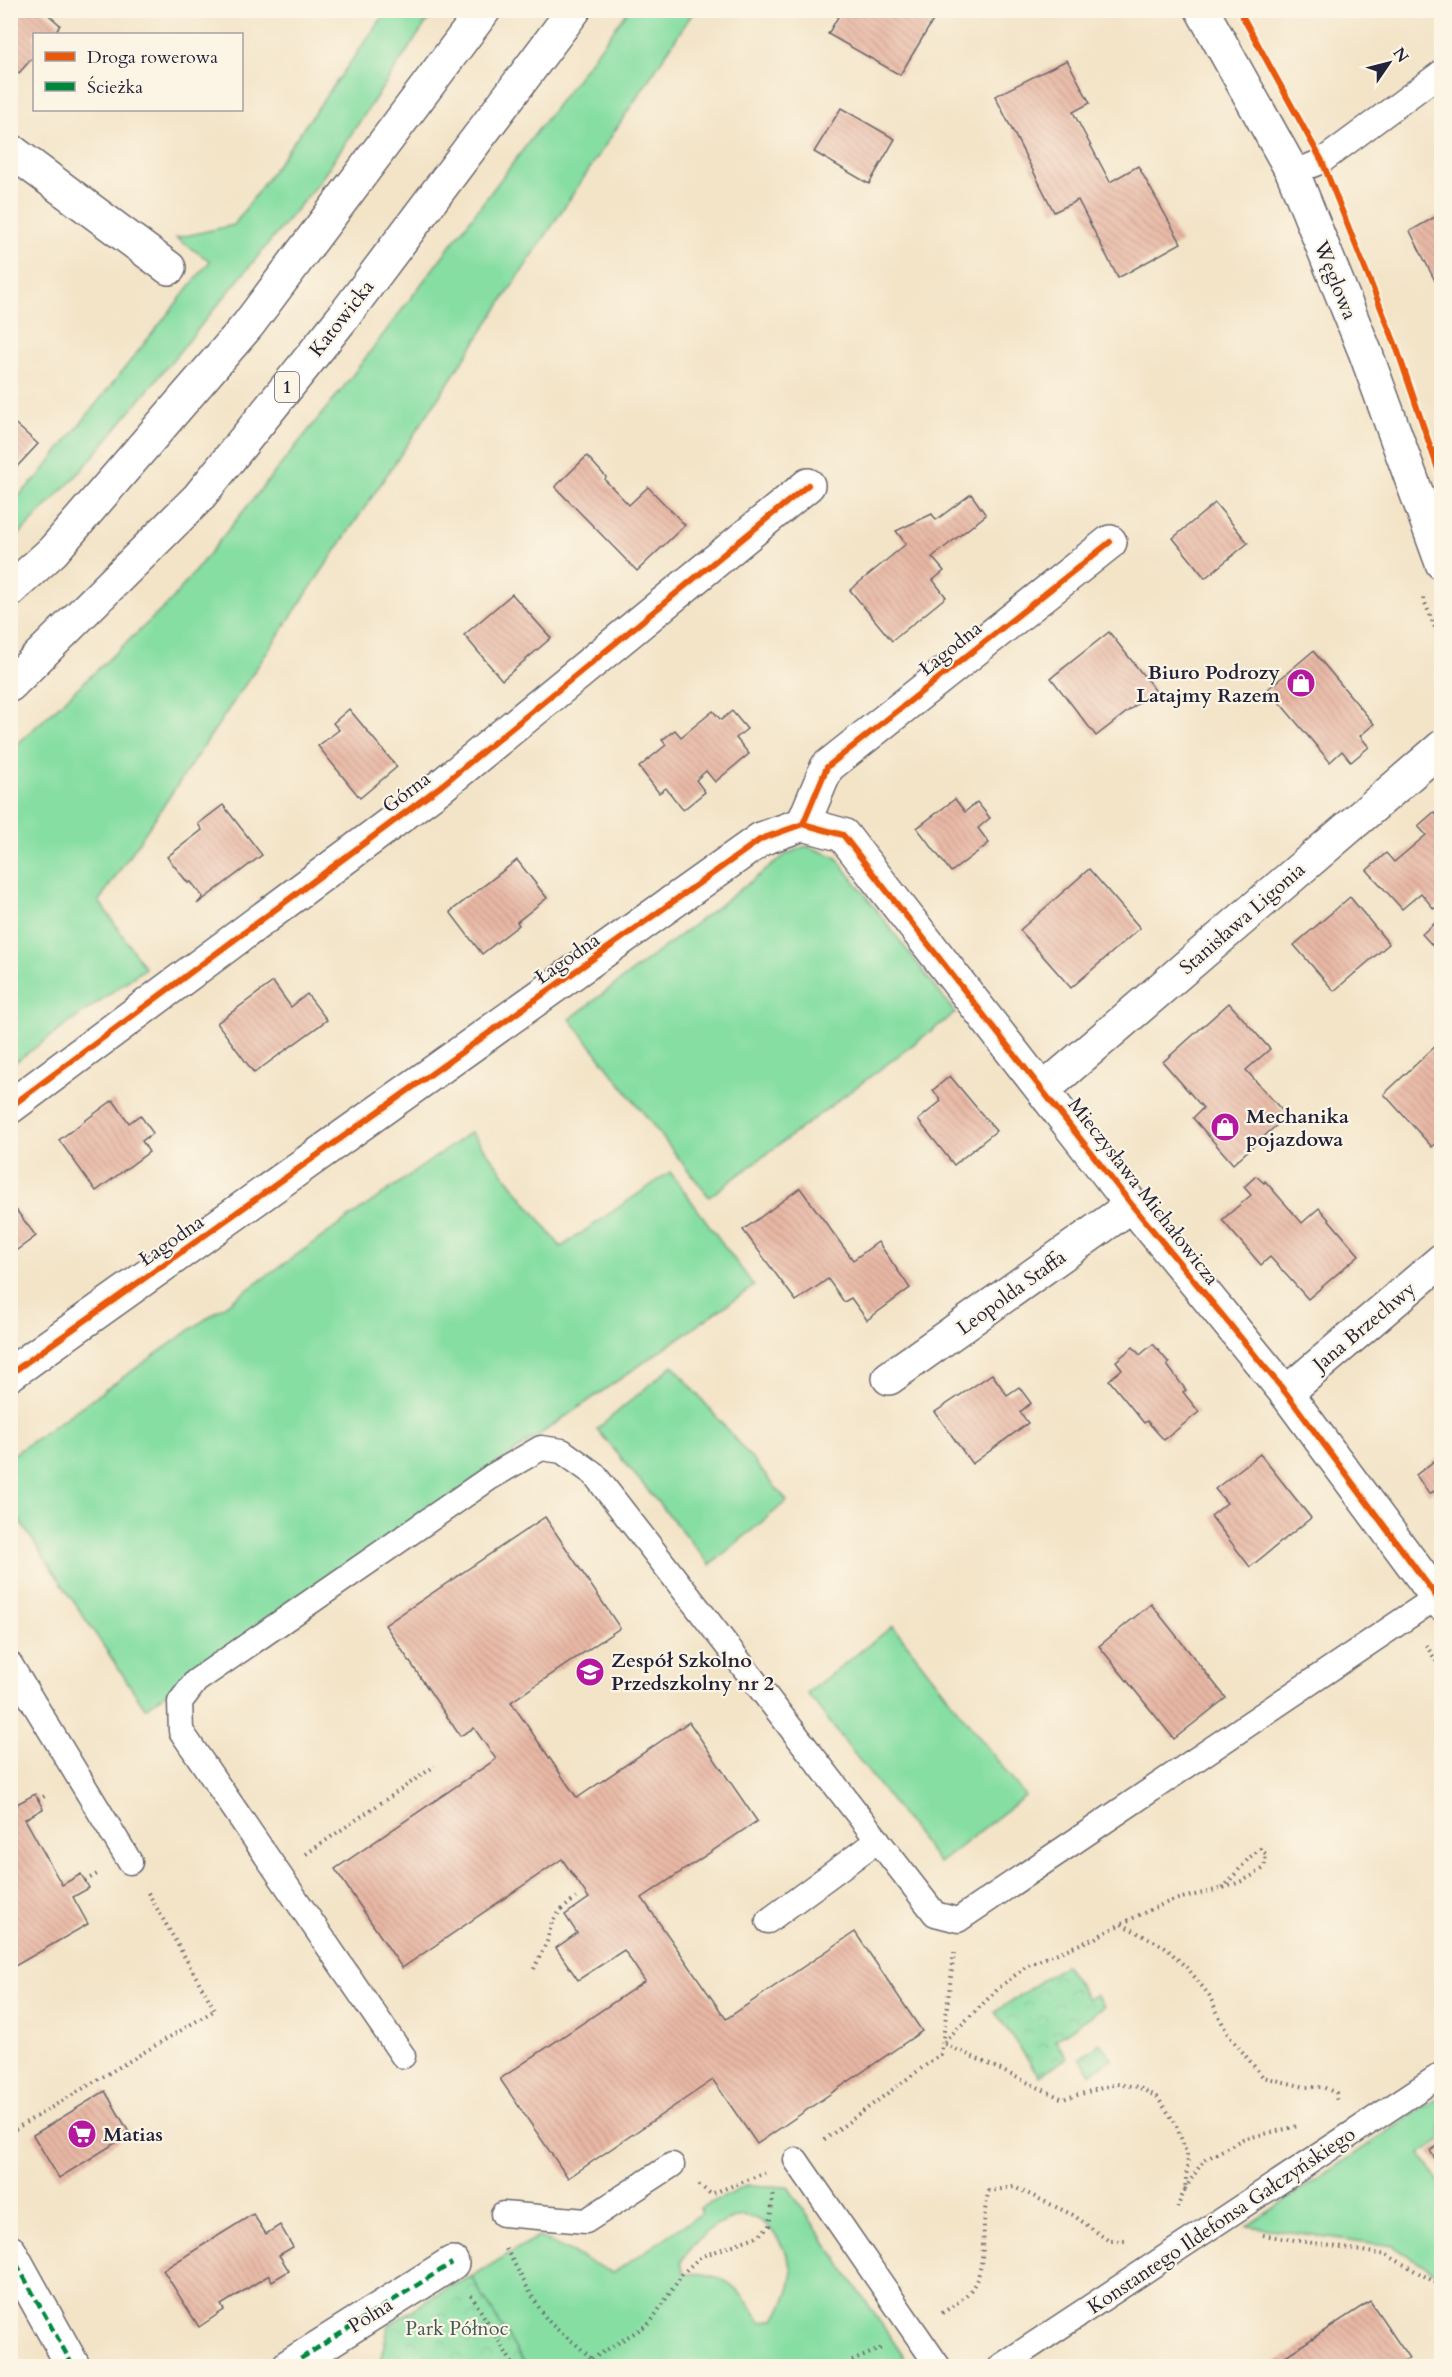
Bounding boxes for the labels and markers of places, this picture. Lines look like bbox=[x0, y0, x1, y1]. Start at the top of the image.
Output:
place label: Biuro Podrozy Latajmy Razem bbox=[1136, 659, 1281, 709]
shop icon: Biuro Podrozy Latajmy Razem bbox=[1285, 667, 1317, 699]
place label: Mechanika pojazdowa bbox=[1246, 1103, 1349, 1153]
shop icon: Mechanika pojazdowa bbox=[1209, 1111, 1241, 1143]
place label: Zespół Szkolno Przedszkolny nr 2 bbox=[611, 1647, 774, 1697]
school or university icon: Zespół Szkolno Przedszkolny nr 2 bbox=[574, 1656, 606, 1688]
supermarket icon: Matias bbox=[66, 2118, 98, 2150]
place label: Matias bbox=[103, 2121, 163, 2148]

